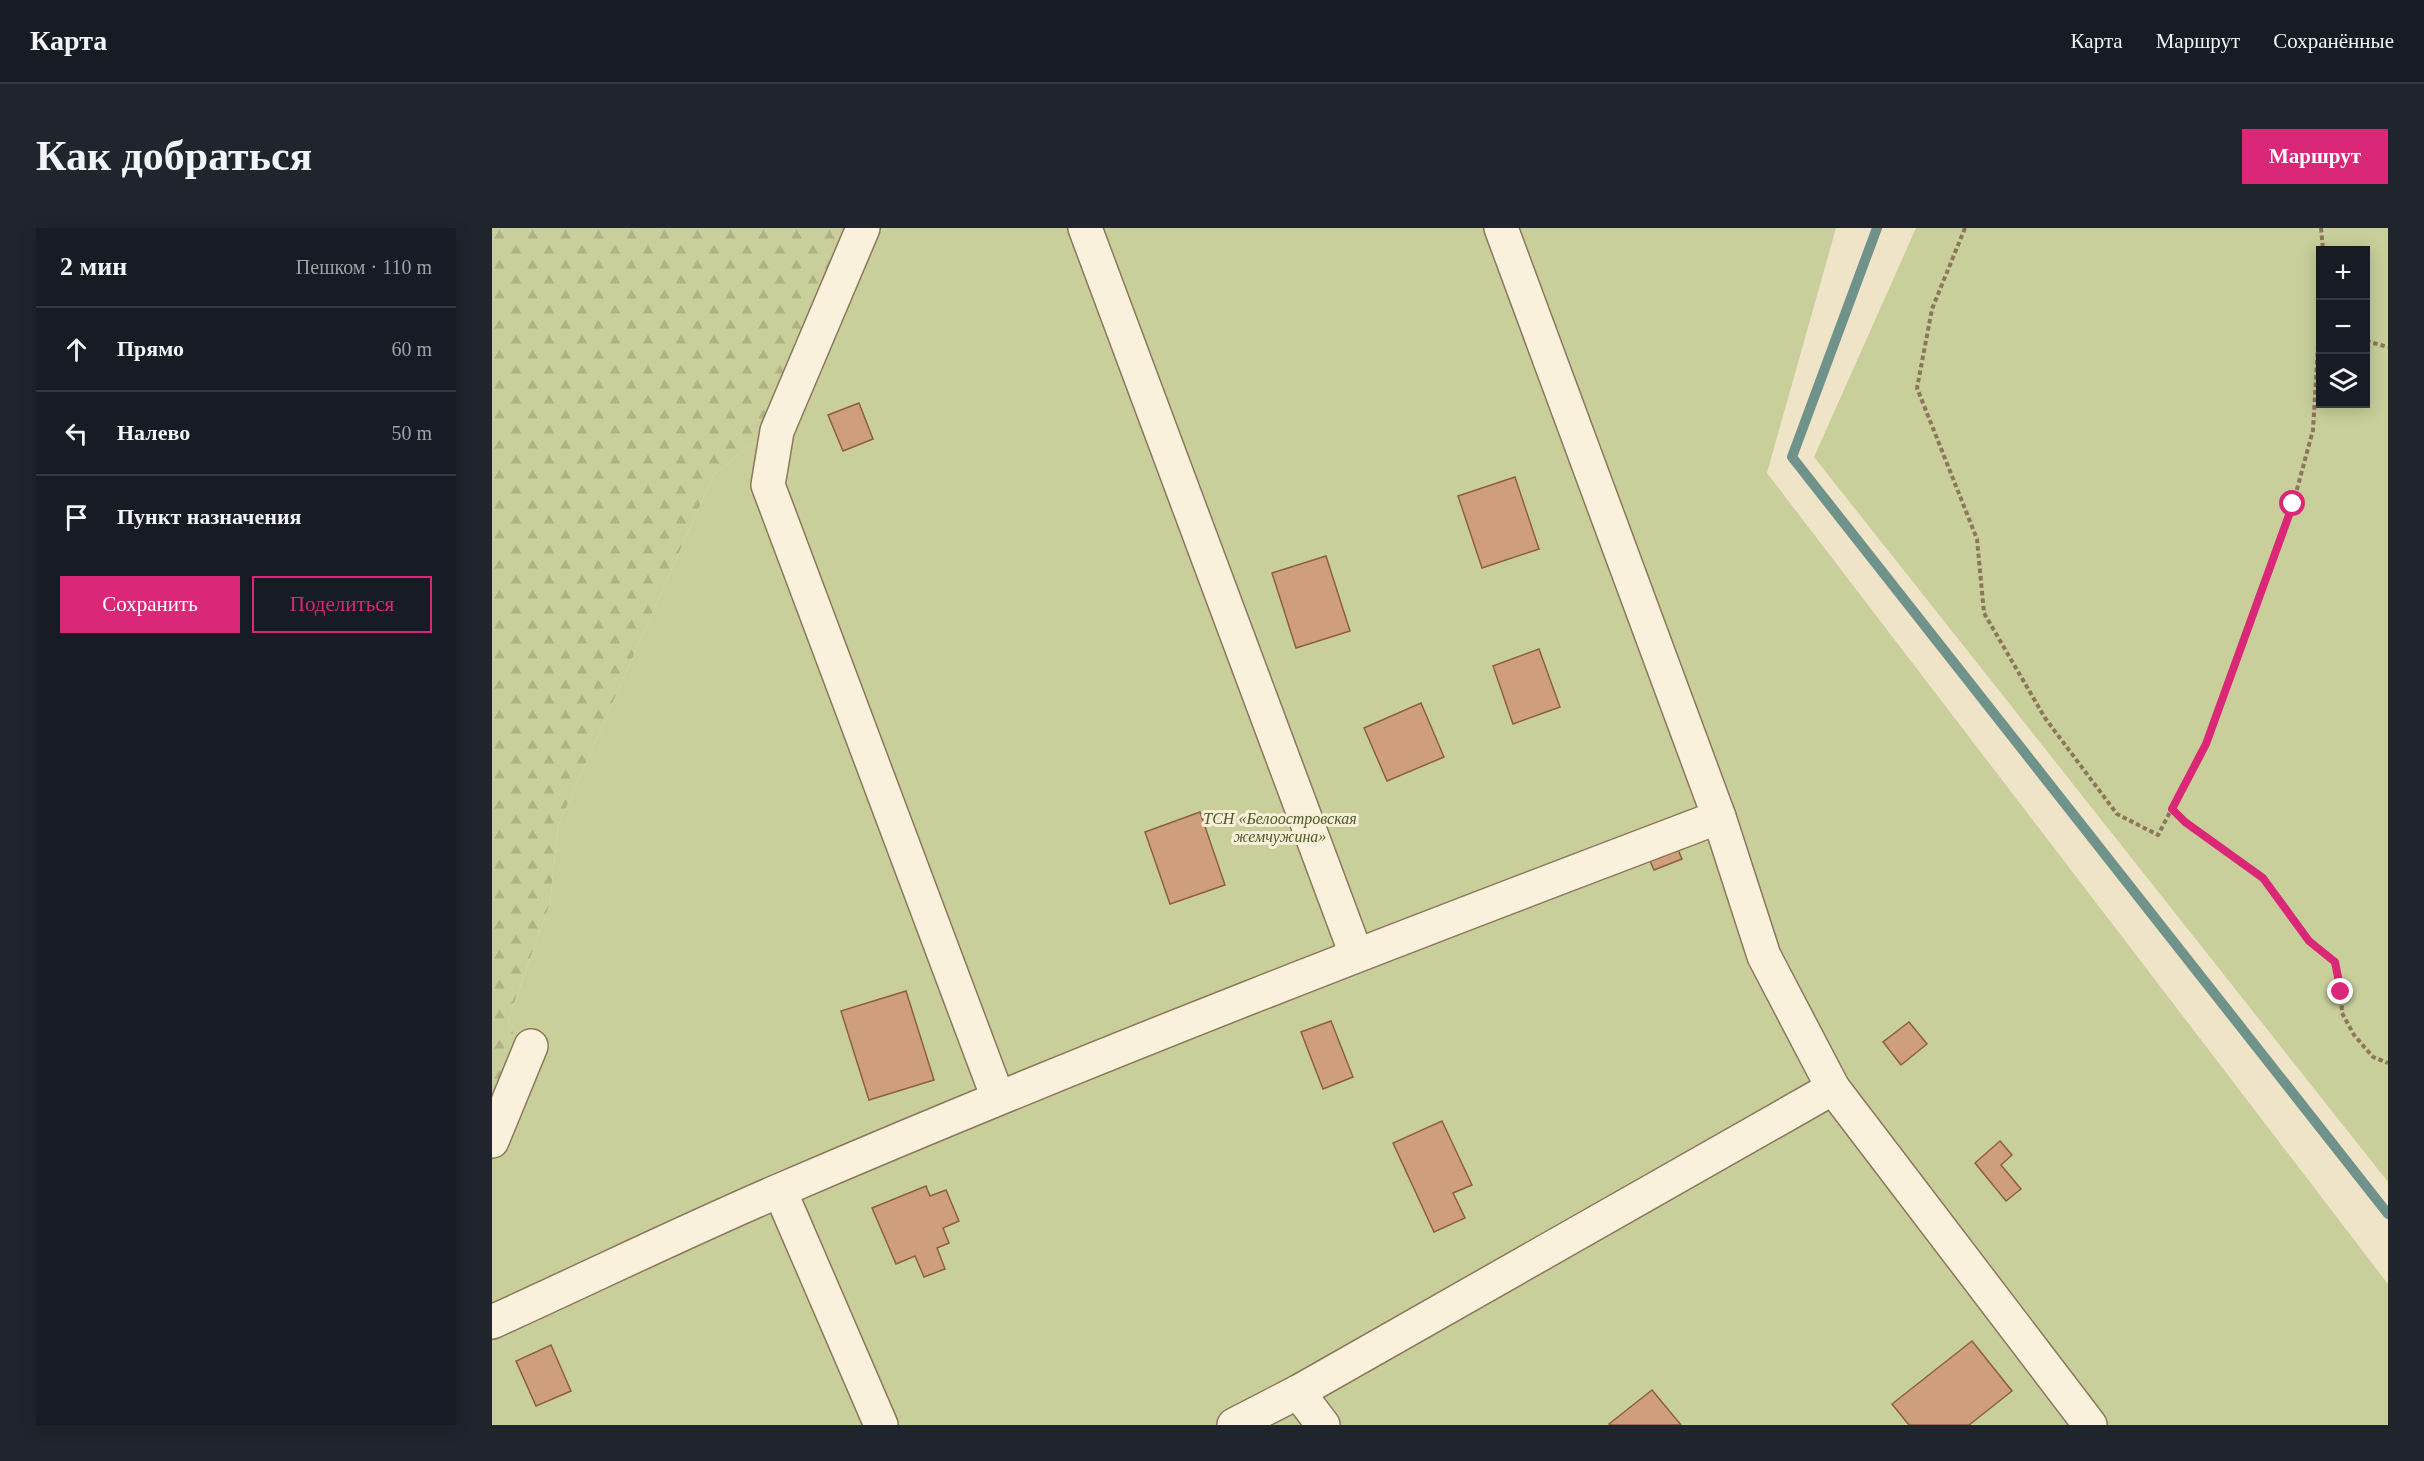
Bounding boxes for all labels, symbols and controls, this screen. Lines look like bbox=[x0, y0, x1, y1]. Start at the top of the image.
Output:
text: Карта bbox=[30, 25, 107, 56]
text: Карта bbox=[2071, 29, 2123, 53]
text: Маршрут bbox=[2156, 29, 2240, 53]
text: Сохранённые bbox=[2273, 29, 2394, 53]
button: Маршрут bbox=[2242, 129, 2388, 184]
text: Как добраться bbox=[36, 133, 312, 179]
map controls bbox=[2316, 246, 2370, 408]
button: + bbox=[2316, 246, 2370, 300]
text: 2 мин bbox=[60, 252, 127, 281]
text: Пешком · 110 m bbox=[296, 256, 432, 278]
button: − bbox=[2316, 300, 2370, 354]
icon: ahead bbox=[60, 333, 93, 366]
text: Прямо bbox=[117, 336, 184, 361]
text: 60 m bbox=[391, 338, 432, 360]
button: layers bbox=[2316, 354, 2370, 408]
icon: left bbox=[60, 417, 93, 450]
text: Налево bbox=[117, 420, 190, 445]
text: 50 m bbox=[391, 422, 432, 444]
route start bbox=[2279, 490, 2305, 516]
icon: arrive bbox=[60, 501, 93, 534]
text: Пункт назначения bbox=[117, 504, 302, 529]
button: Сохранить bbox=[60, 576, 240, 633]
button: Поделиться bbox=[252, 576, 432, 633]
park label: ТСН «Белоостровская жемчужина» bbox=[1203, 810, 1357, 846]
route end bbox=[2327, 978, 2353, 1004]

